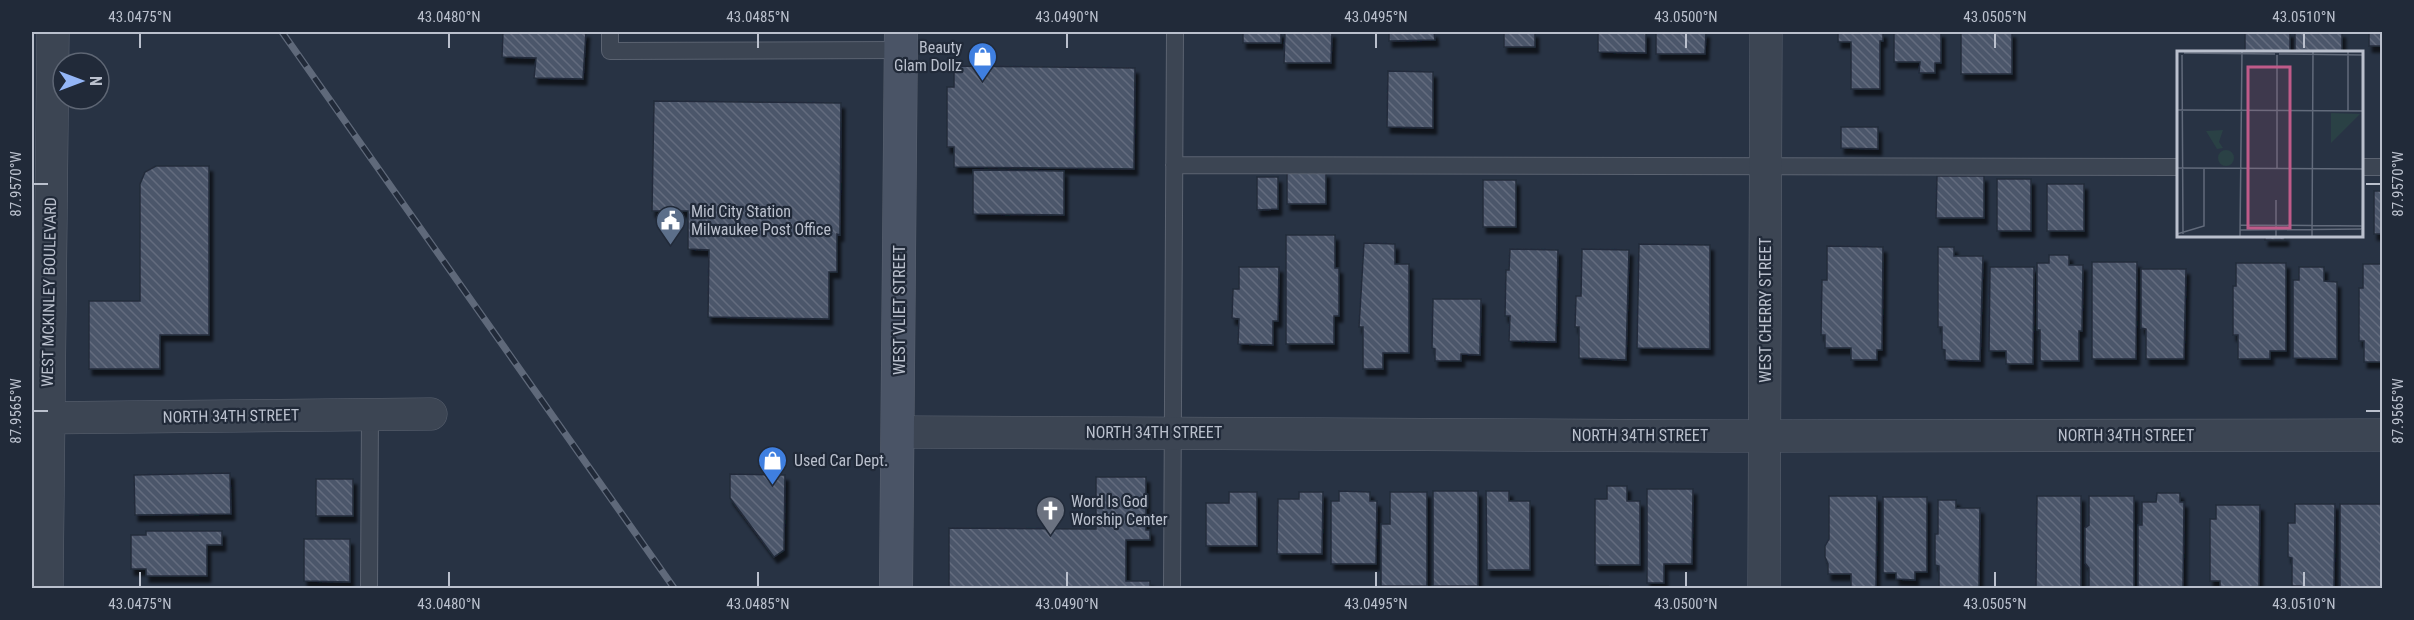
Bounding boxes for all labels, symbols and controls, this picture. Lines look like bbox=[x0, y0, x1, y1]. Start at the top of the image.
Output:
text: 43.0475°N bbox=[108, 8, 172, 26]
text: 43.0480°N bbox=[417, 8, 481, 26]
text: 43.0485°N bbox=[726, 8, 790, 26]
text: 43.0490°N bbox=[1035, 8, 1099, 26]
text: 43.0495°N bbox=[1344, 8, 1408, 26]
text: 43.0500°N bbox=[1654, 8, 1718, 26]
text: 43.0505°N bbox=[1963, 8, 2027, 26]
text: 43.0510°N bbox=[2272, 8, 2336, 26]
place label: Beauty Glam Dollz bbox=[894, 38, 962, 75]
shop icon: Beauty Glam Dollz bbox=[967, 40, 999, 82]
north arrow bbox=[51, 51, 111, 111]
inset map bbox=[2177, 51, 2363, 237]
text: N bbox=[86, 76, 105, 86]
text: 87.9570°W bbox=[7, 151, 25, 217]
text: 87.9570°W bbox=[2389, 151, 2407, 217]
street label: WEST MCKINLEY BOULEVARD bbox=[38, 197, 60, 387]
place label: Mid City Station Milwaukee Post Office bbox=[691, 202, 831, 239]
public building icon: Mid City Station Milwaukee Post Office bbox=[654, 204, 686, 246]
street label: WEST CHERRY STREET bbox=[1756, 237, 1775, 383]
street label: WEST VLIET STREET bbox=[890, 245, 909, 375]
text: 87.9565°W bbox=[7, 378, 25, 444]
text: 87.9565°W bbox=[2389, 378, 2407, 444]
street label: NORTH 34TH STREET bbox=[163, 405, 299, 427]
street label: NORTH 34TH STREET bbox=[1086, 423, 1222, 442]
street label: NORTH 34TH STREET bbox=[1572, 426, 1708, 445]
street label: NORTH 34TH STREET bbox=[2058, 426, 2194, 445]
shop icon: Used Car Dept. bbox=[757, 444, 789, 486]
place label: Used Car Dept. bbox=[794, 451, 888, 470]
place label: Word Is God Worship Center bbox=[1071, 492, 1168, 529]
church icon: Word Is God Worship Center bbox=[1034, 494, 1066, 536]
text: 43.0475°N bbox=[108, 595, 172, 613]
text: 43.0480°N bbox=[417, 595, 481, 613]
text: 43.0485°N bbox=[726, 595, 790, 613]
text: 43.0490°N bbox=[1035, 595, 1099, 613]
text: 43.0495°N bbox=[1344, 595, 1408, 613]
text: 43.0500°N bbox=[1654, 595, 1718, 613]
text: 43.0505°N bbox=[1963, 595, 2027, 613]
text: 43.0510°N bbox=[2272, 595, 2336, 613]

